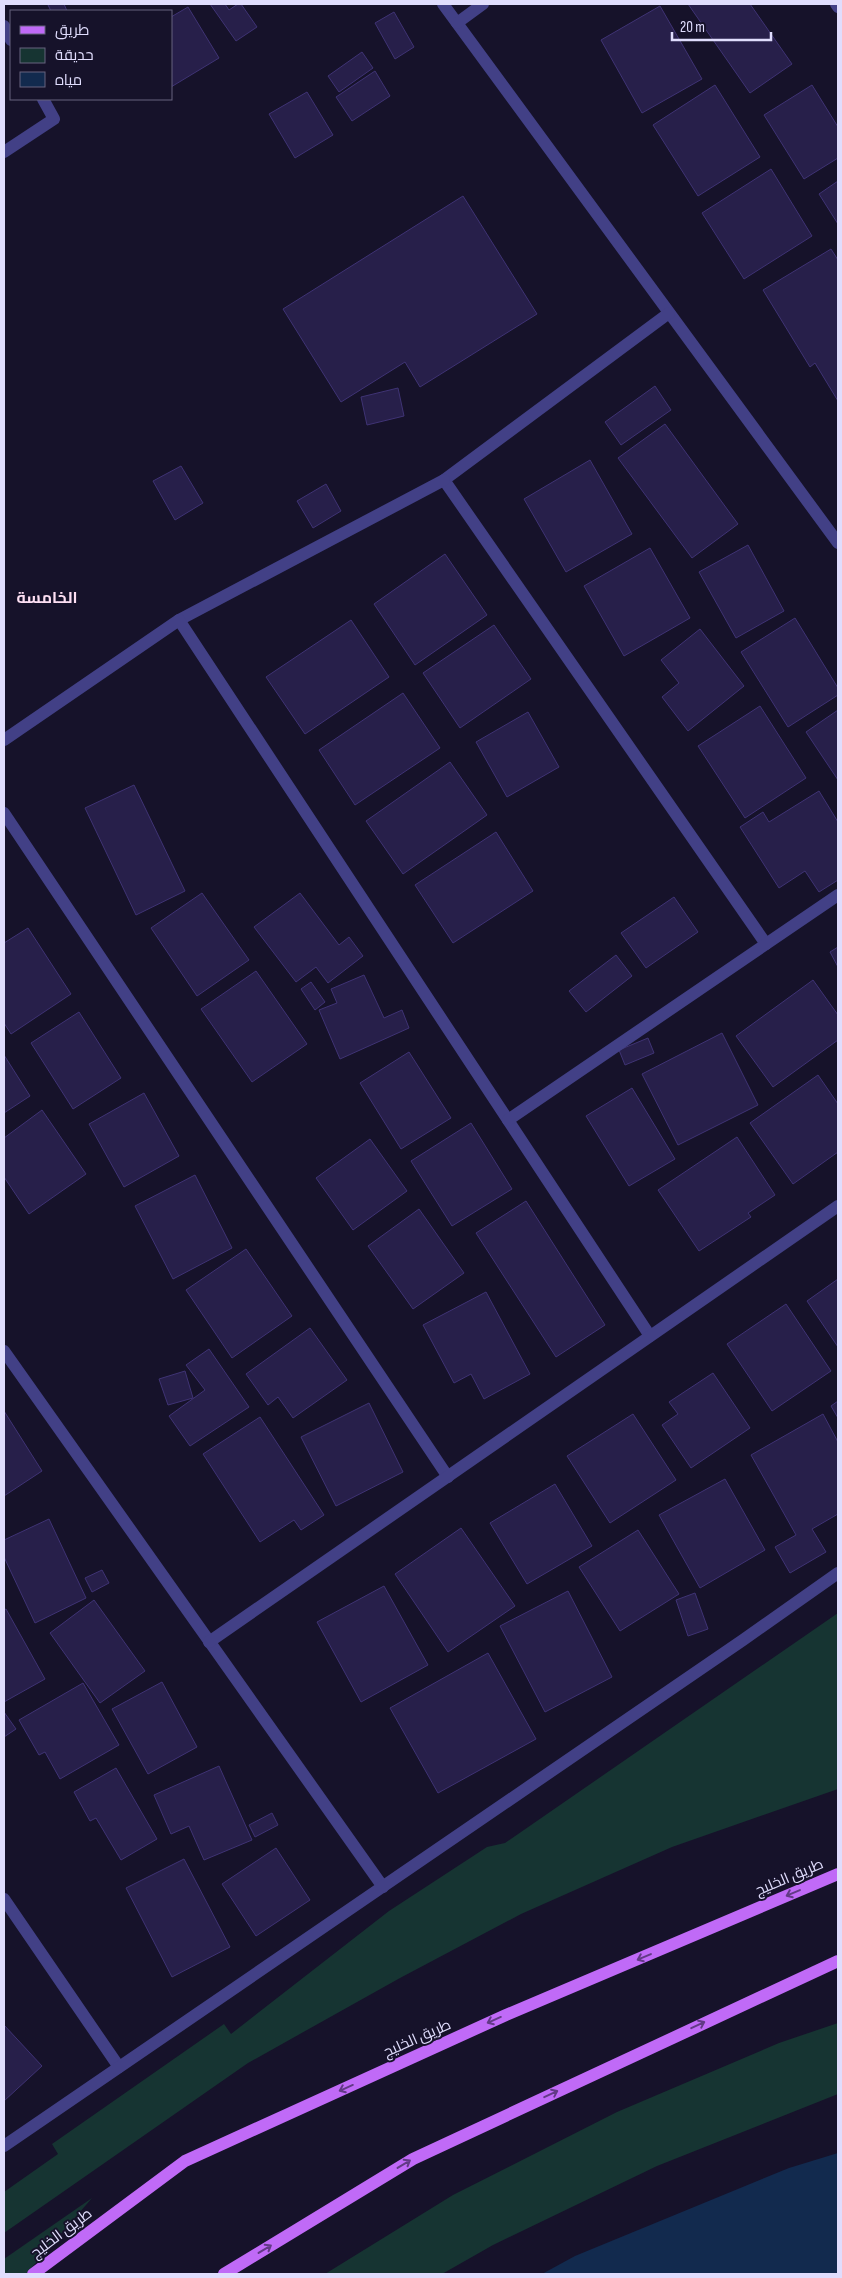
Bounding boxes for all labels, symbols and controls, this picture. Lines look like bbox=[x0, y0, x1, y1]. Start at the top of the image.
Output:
legend bbox=[10, 10, 172, 100]
scale bar bbox=[672, 10, 771, 42]
text: 20 m bbox=[680, 18, 705, 37]
text: طريق bbox=[55, 21, 89, 40]
text: حديقة bbox=[55, 46, 94, 65]
text: مياه bbox=[55, 71, 82, 90]
district label: الخامسة bbox=[16, 589, 78, 608]
street label: طريق الخليج bbox=[752, 1855, 827, 1901]
one-way arrow bbox=[786, 1889, 801, 1898]
one-way arrow bbox=[637, 1952, 652, 1962]
street label: طريق الخليج bbox=[380, 2015, 455, 2063]
one-way arrow bbox=[487, 2016, 502, 2026]
one-way arrow bbox=[690, 2020, 705, 2029]
one-way arrow bbox=[339, 2083, 354, 2093]
one-way arrow bbox=[543, 2089, 558, 2098]
one-way arrow bbox=[397, 2159, 411, 2169]
street label: طريق الخليج bbox=[27, 2204, 96, 2264]
one-way arrow bbox=[258, 2243, 272, 2253]

